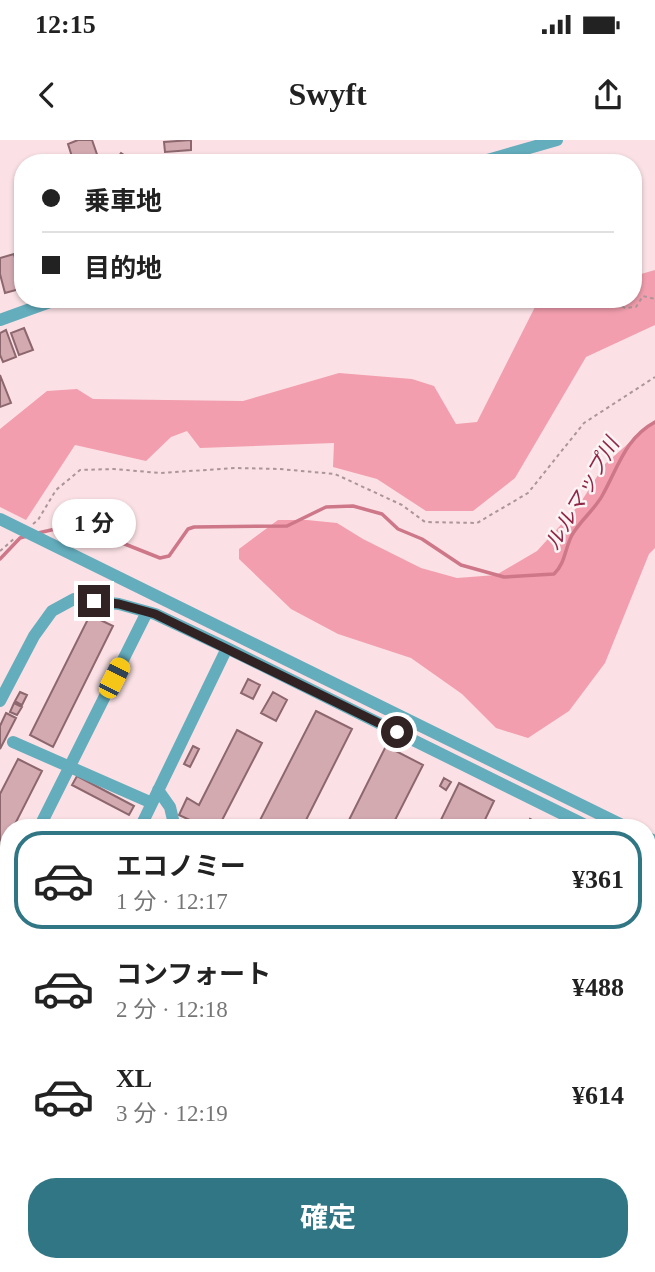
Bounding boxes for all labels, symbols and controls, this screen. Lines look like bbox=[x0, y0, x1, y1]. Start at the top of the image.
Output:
text: 12:15 bbox=[35, 10, 96, 39]
icon: back bbox=[28, 76, 66, 114]
text: Swyft bbox=[288, 76, 367, 112]
icon: share bbox=[589, 76, 627, 114]
text: 乗車地 bbox=[84, 187, 162, 216]
text: 目的地 bbox=[84, 254, 162, 283]
water label: ルルマップ川 bbox=[540, 432, 625, 555]
callout: 1 分 bbox=[52, 500, 136, 548]
text: 1 分 bbox=[74, 511, 114, 536]
route end bbox=[78, 585, 110, 617]
car bbox=[96, 655, 133, 701]
route start bbox=[381, 716, 413, 748]
icon: car bbox=[32, 849, 95, 912]
text: エコノミー bbox=[116, 852, 246, 881]
text: ¥361 bbox=[572, 865, 624, 894]
text: 1 分 · 12:17 bbox=[116, 889, 228, 914]
icon: car bbox=[32, 957, 95, 1020]
text: コンフォート bbox=[116, 960, 271, 989]
text: ¥488 bbox=[572, 973, 624, 1002]
text: 2 分 · 12:18 bbox=[116, 997, 228, 1022]
text: XL bbox=[116, 1064, 152, 1093]
icon: car bbox=[32, 1065, 95, 1128]
text: ¥614 bbox=[572, 1081, 624, 1110]
text: 3 分 · 12:19 bbox=[116, 1101, 228, 1126]
button: 確定 bbox=[28, 1178, 628, 1258]

